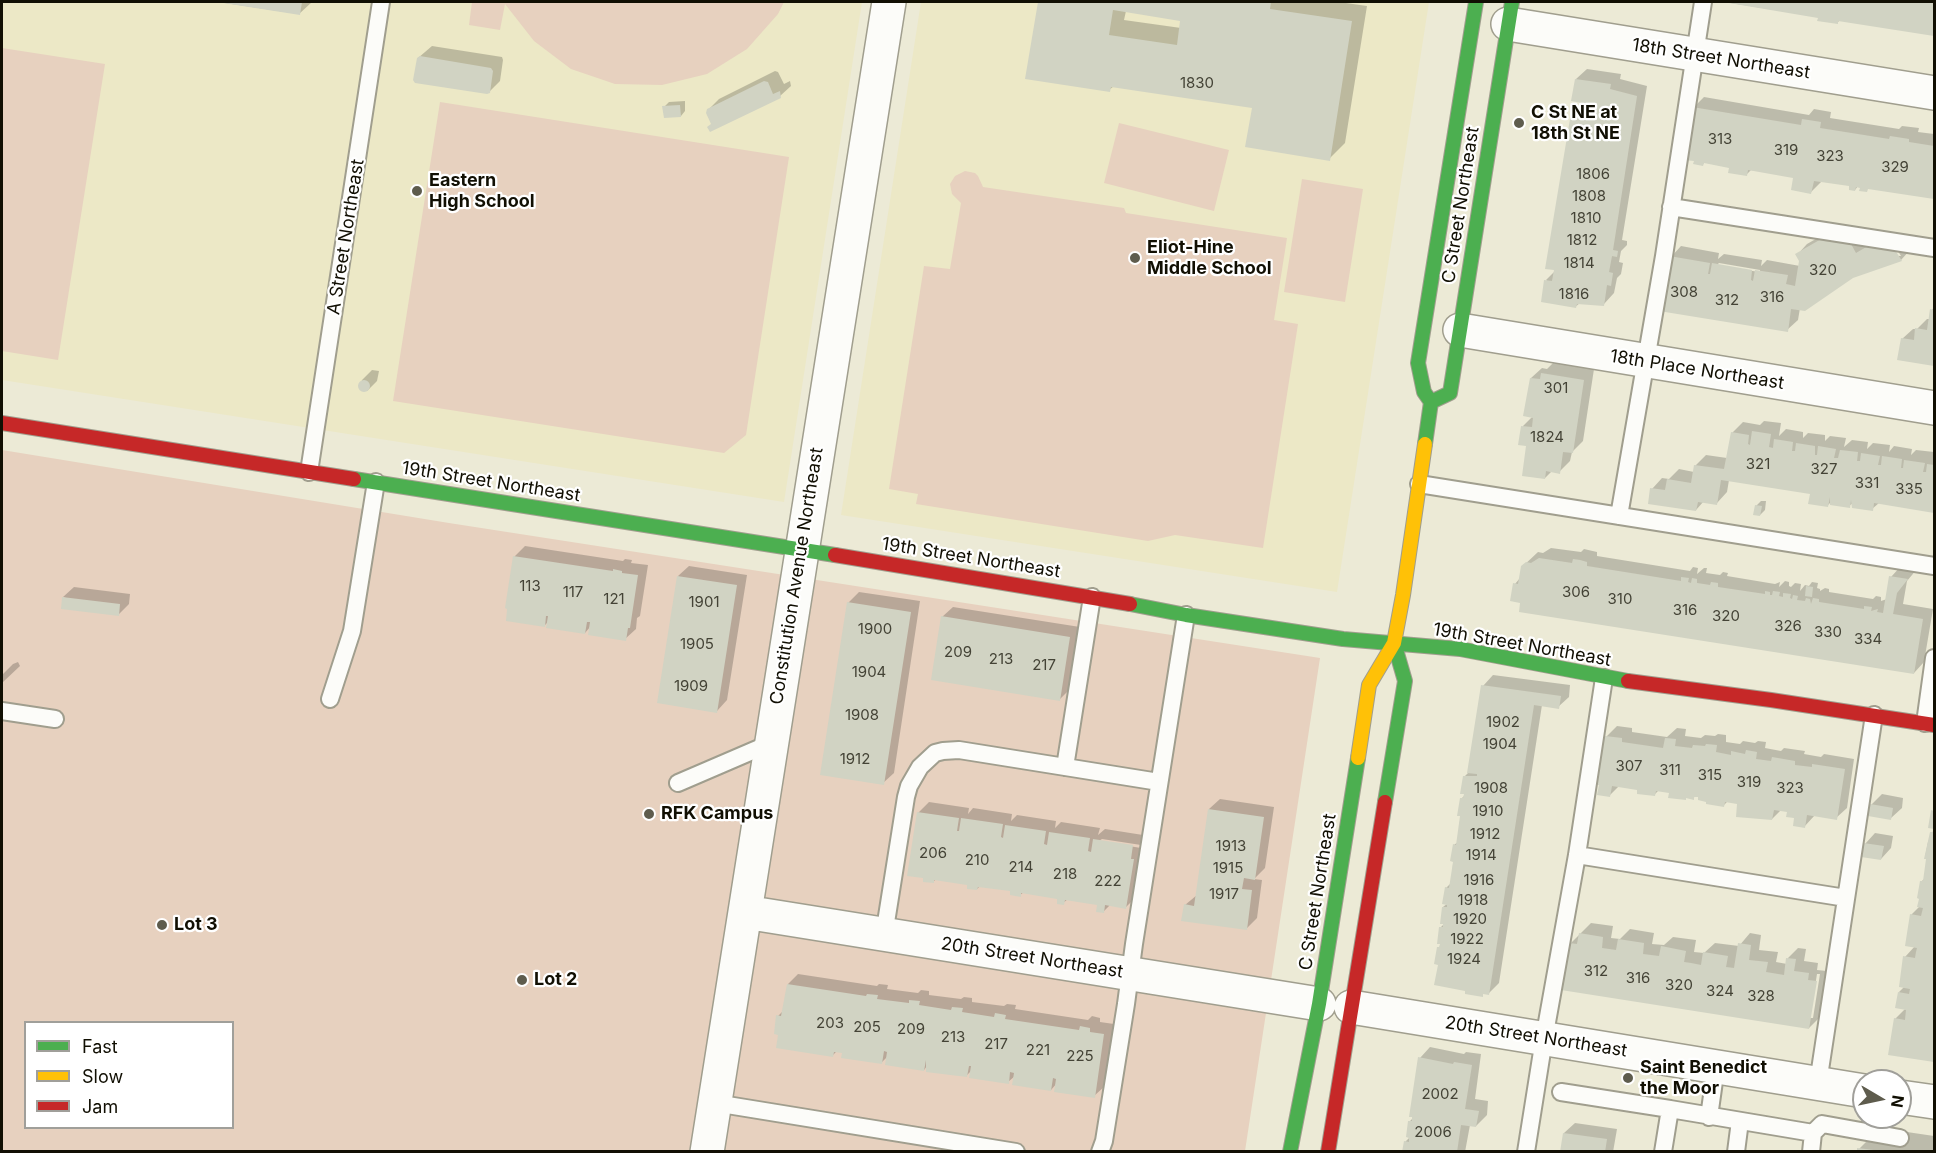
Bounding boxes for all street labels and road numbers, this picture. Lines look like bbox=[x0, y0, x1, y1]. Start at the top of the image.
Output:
street label: 18th Street Northeast bbox=[1630, 34, 1812, 84]
street label: C Street Northeast bbox=[1438, 125, 1484, 285]
street label: A Street Northeast bbox=[323, 158, 369, 316]
street label: 18th Place Northeast bbox=[1608, 346, 1786, 394]
street label: Constitution Avenue Northeast bbox=[766, 446, 828, 706]
street label: 19th Street Northeast bbox=[400, 457, 582, 507]
street label: 19th Street Northeast bbox=[880, 533, 1062, 583]
street label: 19th Street Northeast bbox=[1431, 619, 1613, 671]
street label: C Street Northeast bbox=[1295, 812, 1341, 972]
street label: 20th Street Northeast bbox=[939, 933, 1125, 983]
street label: 20th Street Northeast bbox=[1443, 1012, 1629, 1062]

